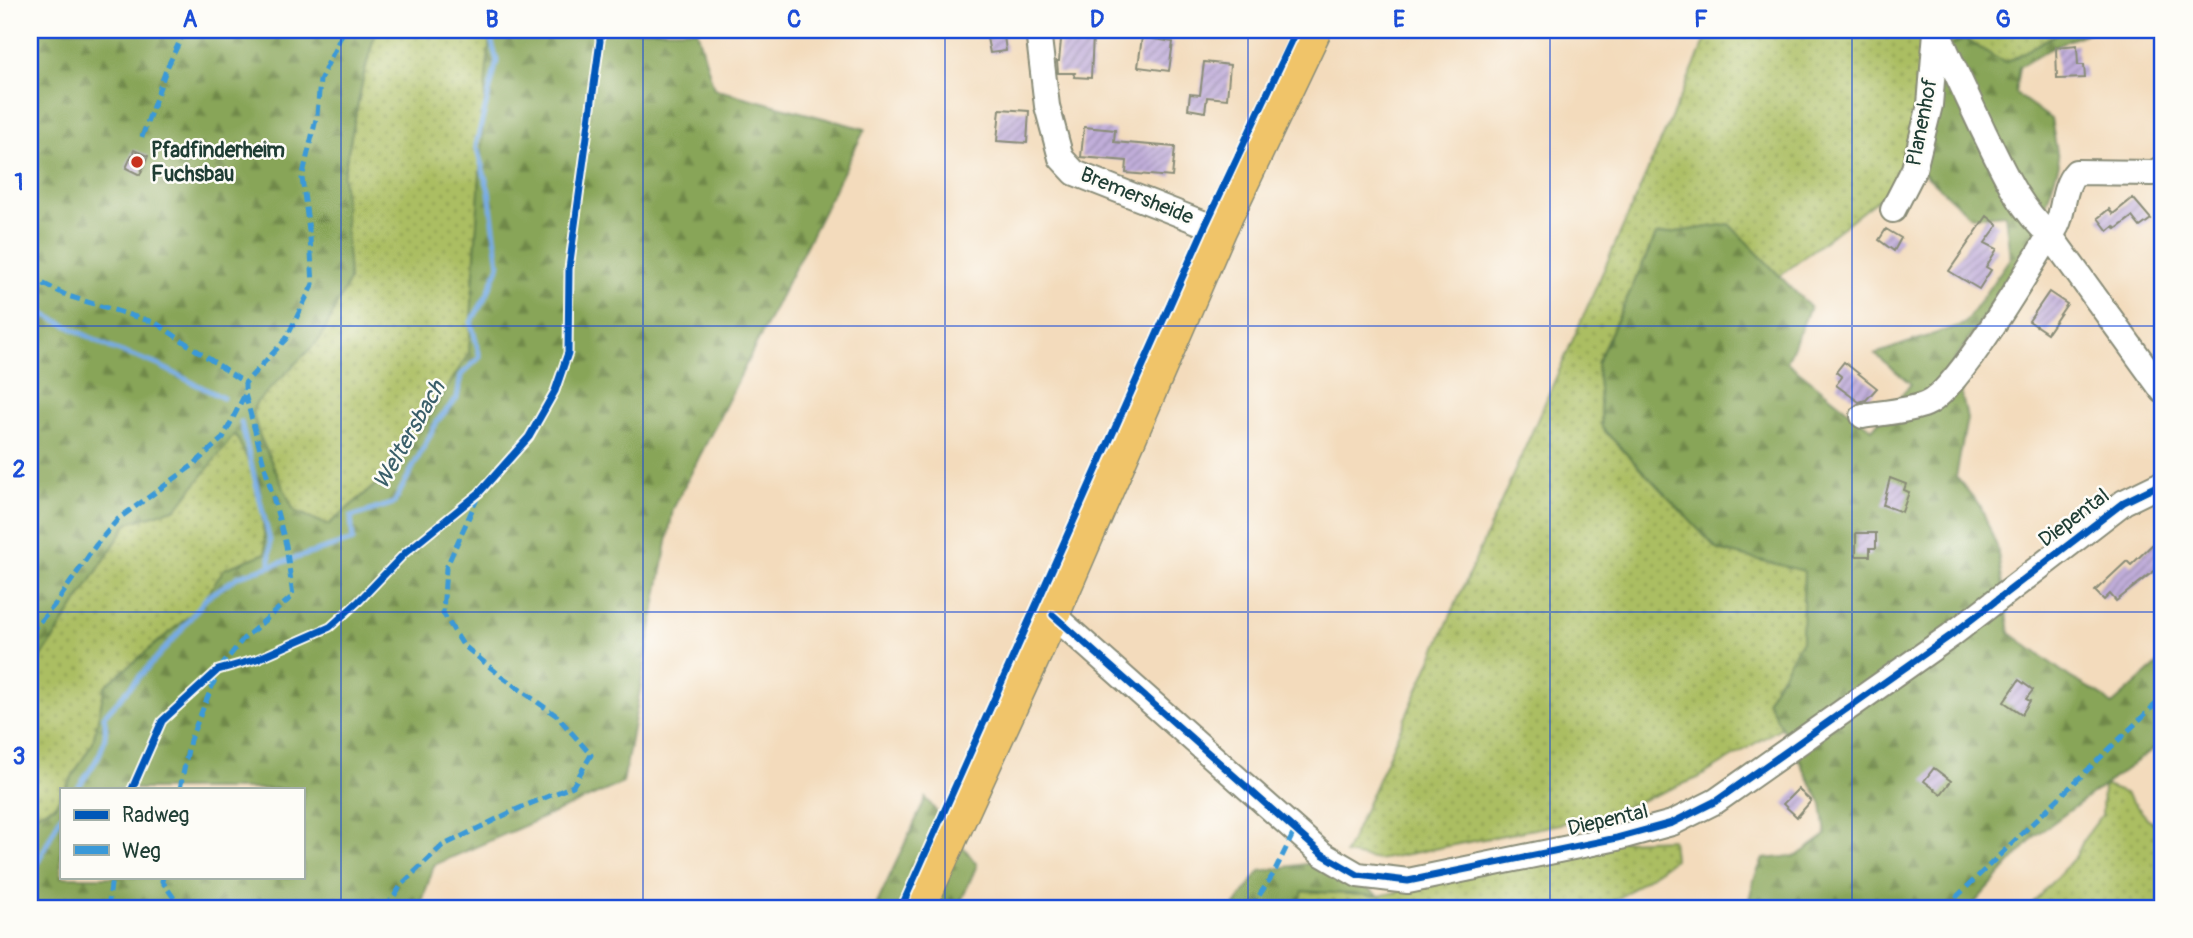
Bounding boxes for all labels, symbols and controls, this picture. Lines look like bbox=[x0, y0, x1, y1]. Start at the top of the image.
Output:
text: A bbox=[183, 5, 198, 34]
text: B bbox=[485, 5, 499, 34]
text: C bbox=[787, 5, 801, 34]
text: D bbox=[1090, 5, 1104, 34]
text: E bbox=[1393, 5, 1405, 34]
text: F bbox=[1694, 5, 1708, 34]
text: G bbox=[1995, 5, 2011, 34]
street label: Planenhof bbox=[1900, 75, 1944, 168]
place label: Pfadfinderheim Fuchsbau bbox=[151, 137, 285, 188]
marker: Pfadfinderheim Fuchsbau bbox=[129, 154, 145, 170]
street label: Bremersheide bbox=[1076, 161, 1198, 231]
text: 1 bbox=[15, 168, 24, 197]
water label: Weltersbach bbox=[366, 375, 452, 494]
text: 2 bbox=[13, 455, 26, 484]
street label: Diepental bbox=[2033, 483, 2115, 553]
text: 3 bbox=[13, 742, 25, 771]
legend bbox=[60, 788, 304, 878]
street label: Diepental bbox=[1565, 798, 1651, 842]
text: Radweg bbox=[122, 802, 189, 829]
text: Weg bbox=[122, 838, 161, 865]

